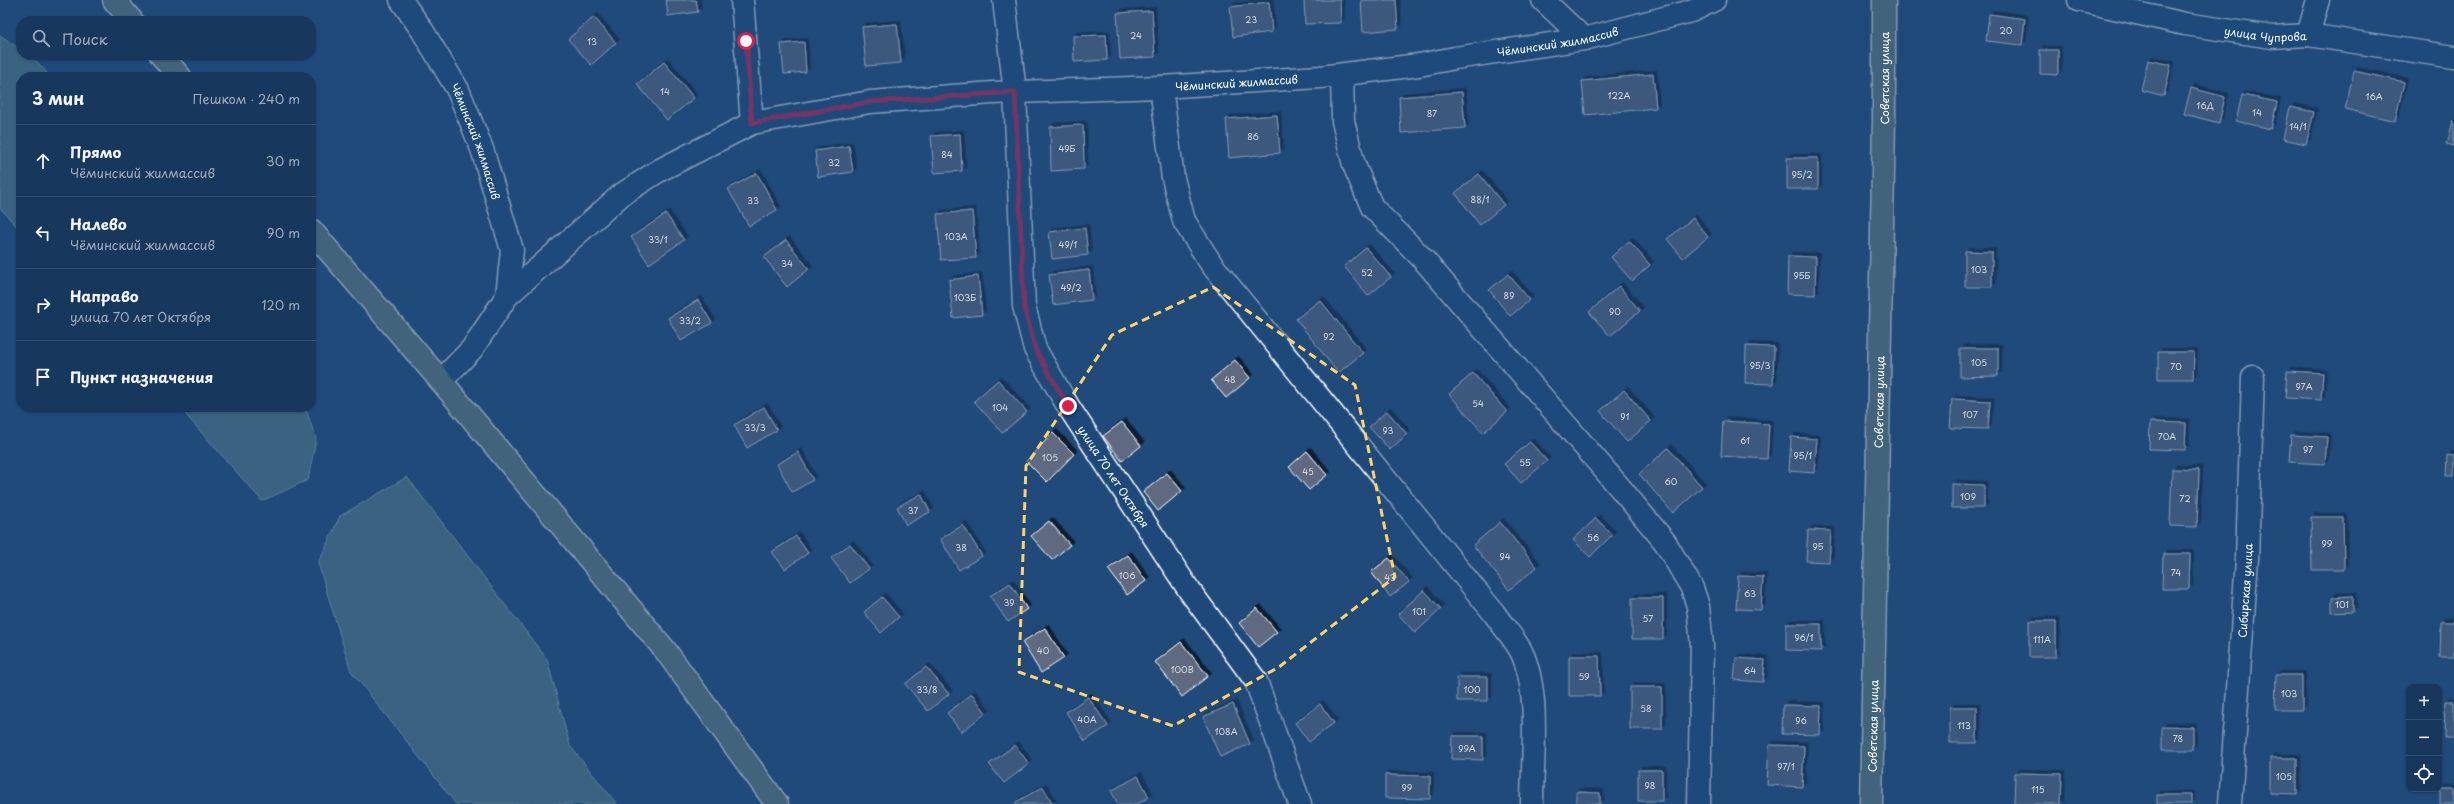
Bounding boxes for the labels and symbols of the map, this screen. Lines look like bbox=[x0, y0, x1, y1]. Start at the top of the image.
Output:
house number: 23 bbox=[1245, 12, 1257, 26]
street label: Чёминский жилмассив bbox=[1496, 22, 1620, 60]
street label: улица Чупрова bbox=[2223, 22, 2307, 46]
house number: 20 bbox=[2000, 23, 2013, 37]
house number: 24 bbox=[1130, 28, 1142, 42]
route start bbox=[737, 32, 755, 50]
street label: Советская улица bbox=[1875, 32, 1893, 124]
house number: 13 bbox=[587, 34, 597, 48]
street label: Чёминский жилмассив bbox=[1175, 70, 1298, 95]
street label: Чёминский жилмассив bbox=[447, 80, 505, 201]
house number: 14 bbox=[660, 84, 670, 98]
house number: 122А bbox=[1607, 88, 1631, 102]
house number: 16А bbox=[2365, 89, 2383, 103]
house number: 16Д bbox=[2196, 98, 2214, 112]
house number: 14 bbox=[2252, 105, 2262, 119]
house number: 87 bbox=[1427, 106, 1437, 120]
house number: 14/1 bbox=[2289, 119, 2307, 133]
house number: 86 bbox=[1247, 129, 1259, 143]
house number: 49Б bbox=[1059, 141, 1076, 155]
house number: 84 bbox=[941, 147, 953, 161]
house number: 32 bbox=[828, 155, 840, 169]
house number: 95/2 bbox=[1791, 167, 1813, 181]
house number: 88/1 bbox=[1471, 192, 1489, 206]
house number: 33 bbox=[747, 193, 759, 207]
house number: 103А bbox=[944, 229, 968, 243]
house number: 33/1 bbox=[648, 232, 668, 246]
house number: 49/1 bbox=[1059, 237, 1077, 251]
house number: 34 bbox=[781, 256, 793, 270]
house number: 103 bbox=[1971, 262, 1987, 276]
house number: 52 bbox=[1361, 265, 1373, 279]
house number: 95Б bbox=[1794, 268, 1811, 282]
house number: 49/2 bbox=[1060, 280, 1082, 294]
house number: 89 bbox=[1504, 288, 1514, 302]
house number: 103Б bbox=[954, 290, 976, 304]
house number: 90 bbox=[1609, 304, 1621, 318]
house number: 33/2 bbox=[679, 313, 701, 327]
house number: 92 bbox=[1323, 329, 1335, 343]
house number: 105 bbox=[1971, 355, 1987, 369]
street label: Советская улица bbox=[1869, 356, 1888, 448]
house number: 95/3 bbox=[1750, 358, 1770, 372]
house number: 70 bbox=[2170, 359, 2182, 373]
house number: 48 bbox=[1224, 372, 1236, 386]
house number: 97А bbox=[2295, 379, 2313, 393]
house number: 54 bbox=[1472, 396, 1484, 410]
route end bbox=[1059, 397, 1077, 415]
house number: 104 bbox=[992, 400, 1008, 414]
house number: 107 bbox=[1962, 407, 1978, 421]
house number: 91 bbox=[1620, 409, 1630, 423]
house number: 33/3 bbox=[744, 420, 766, 434]
street label: улица 70 лет Октября bbox=[1074, 422, 1154, 531]
house number: 93 bbox=[1383, 423, 1394, 437]
house number: 70А bbox=[2158, 429, 2176, 443]
house number: 61 bbox=[1740, 433, 1750, 447]
house number: 97 bbox=[2303, 442, 2313, 456]
house number: 95/1 bbox=[1794, 448, 1812, 462]
house number: 105 bbox=[1042, 450, 1058, 464]
house number: 55 bbox=[1519, 455, 1531, 469]
house number: 45 bbox=[1302, 464, 1314, 478]
house number: 60 bbox=[1665, 474, 1678, 488]
house number: 109 bbox=[1960, 489, 1976, 503]
house number: 72 bbox=[2179, 491, 2191, 505]
house number: 37 bbox=[908, 503, 918, 517]
house number: 56 bbox=[1587, 530, 1599, 544]
house number: 99 bbox=[2322, 536, 2333, 550]
house number: 95 bbox=[1812, 539, 1824, 553]
house number: 38 bbox=[955, 540, 967, 554]
street label: Сибирская улица bbox=[2233, 543, 2256, 638]
house number: 94 bbox=[1499, 549, 1511, 563]
house number: 74 bbox=[2171, 565, 2181, 579]
house number: 106 bbox=[1119, 568, 1135, 582]
house number: 43 bbox=[1384, 570, 1396, 584]
house number: 63 bbox=[1744, 586, 1756, 600]
house number: 39 bbox=[1003, 595, 1015, 609]
house number: 101 bbox=[2335, 597, 2349, 611]
house number: 101 bbox=[1412, 604, 1426, 618]
house number: 57 bbox=[1643, 611, 1653, 625]
house number: 96/1 bbox=[1794, 630, 1814, 644]
house number: 111А bbox=[2033, 632, 2051, 646]
house number: 40 bbox=[1037, 643, 1050, 657]
house number: 100В bbox=[1170, 662, 1194, 676]
house number: 64 bbox=[1744, 663, 1756, 677]
house number: 59 bbox=[1578, 669, 1590, 683]
street label: Советская улица bbox=[1863, 680, 1882, 772]
house number: 33/8 bbox=[916, 682, 938, 696]
house number: 100 bbox=[1463, 682, 1481, 696]
house number: 103 bbox=[2281, 686, 2297, 700]
house number: 58 bbox=[1640, 701, 1652, 715]
house number: 40А bbox=[1077, 712, 1097, 726]
house number: 96 bbox=[1795, 713, 1807, 727]
house number: 113 bbox=[1957, 718, 1971, 732]
house number: 108А bbox=[1214, 724, 1238, 738]
house number: 78 bbox=[2173, 731, 2183, 745]
house number: 99А bbox=[1458, 741, 1476, 755]
house number: 97/1 bbox=[1777, 759, 1795, 773]
house number: 105 bbox=[2276, 769, 2292, 783]
house number: 98 bbox=[1645, 778, 1655, 792]
house number: 99 bbox=[1402, 780, 1413, 794]
house number: 115 bbox=[2031, 782, 2045, 796]

